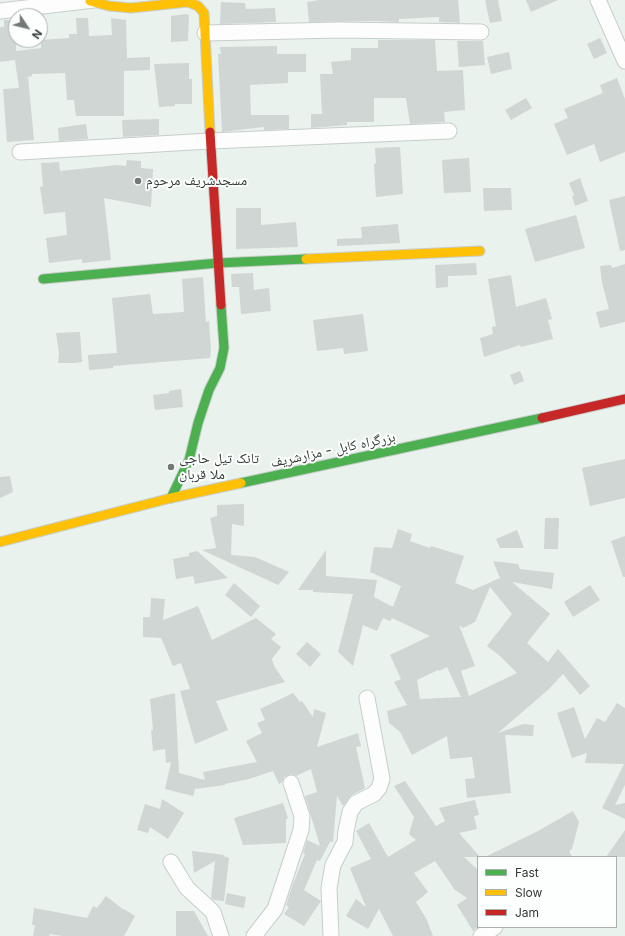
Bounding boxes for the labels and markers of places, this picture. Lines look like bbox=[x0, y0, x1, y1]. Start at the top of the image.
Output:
place label: مسجدشریف مرحوم bbox=[146, 173, 247, 189]
marker: مسجدشریف مرحوم bbox=[133, 176, 143, 186]
place label: تانک تیل حاجی ملا قربان bbox=[179, 451, 259, 484]
marker: تانک تیل حاجی ملا قربان bbox=[166, 462, 176, 472]

